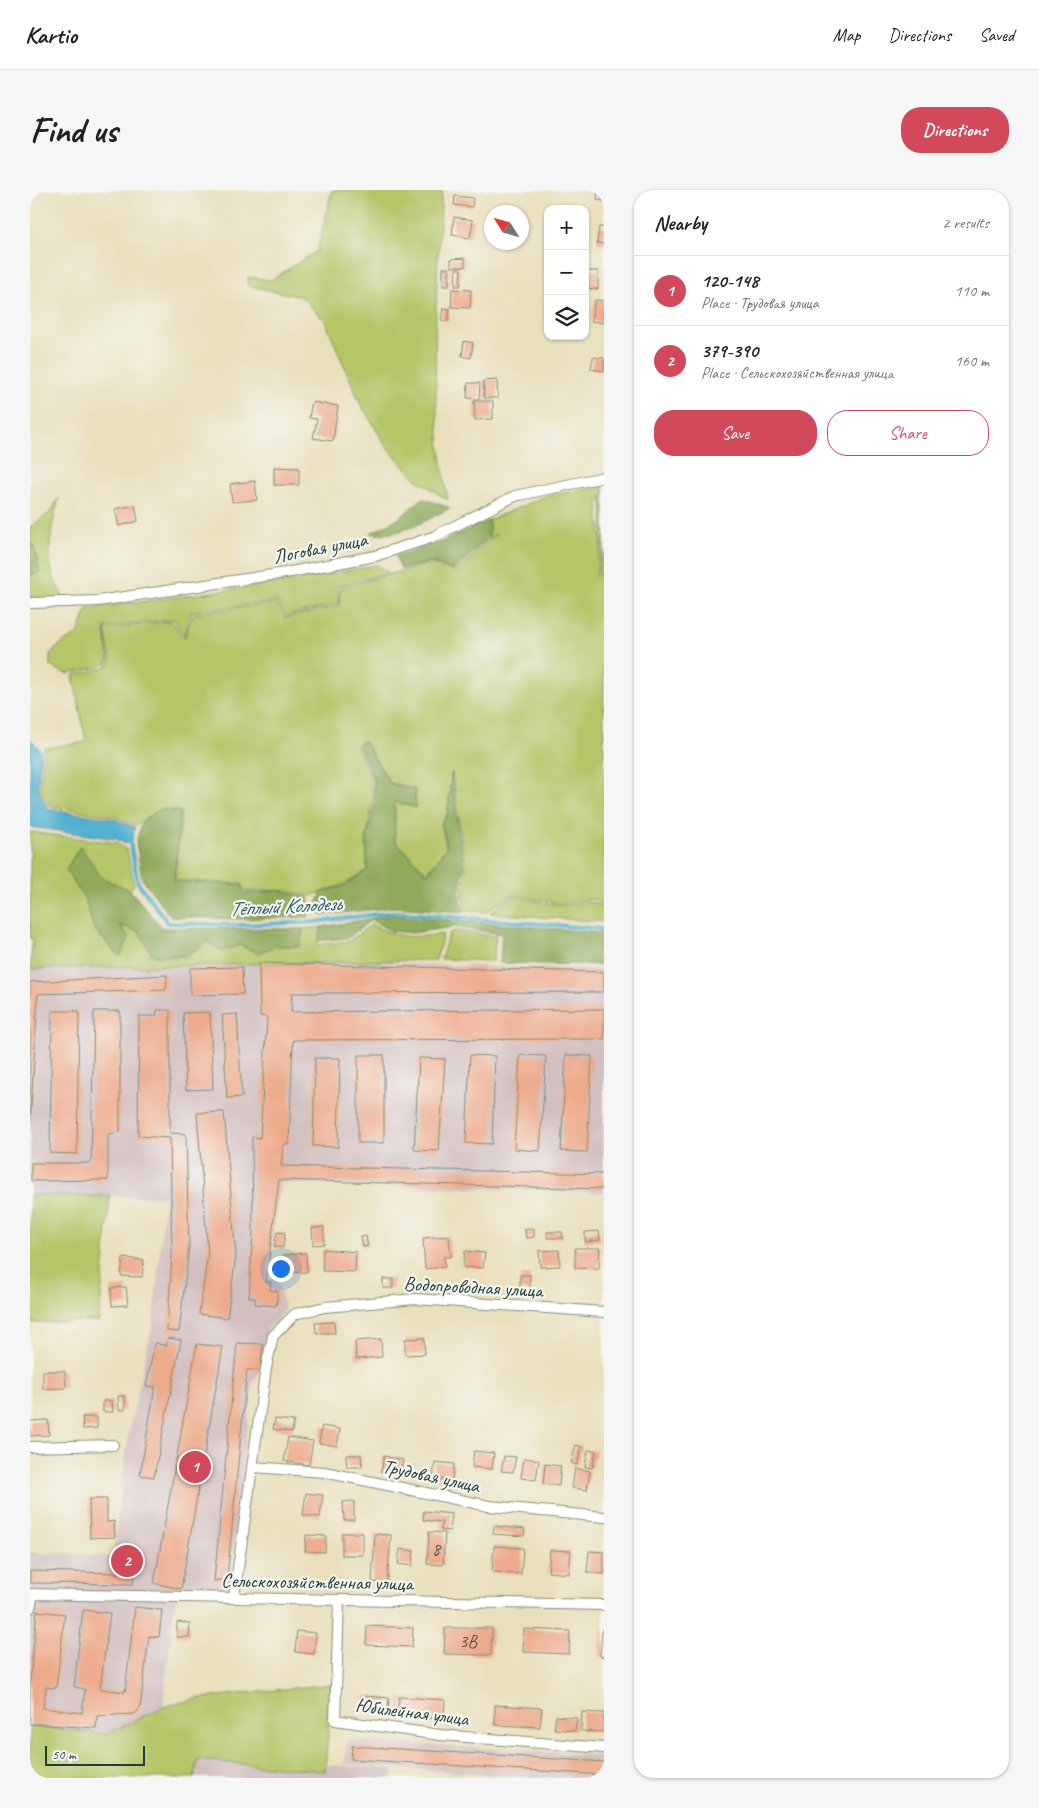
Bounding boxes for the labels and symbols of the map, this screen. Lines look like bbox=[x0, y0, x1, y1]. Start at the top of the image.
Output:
north arrow bbox=[484, 205, 529, 250]
street label: Логовая улица bbox=[271, 526, 370, 569]
water label: Тёплый Колодезь bbox=[228, 890, 344, 922]
your location bbox=[268, 1256, 294, 1282]
street label: Водопроводная улица bbox=[403, 1271, 545, 1303]
pin: 1 bbox=[179, 1448, 211, 1486]
street label: Трудовая улица bbox=[380, 1454, 483, 1499]
house number: 8 bbox=[432, 1538, 442, 1560]
pin: 2 bbox=[111, 1542, 143, 1580]
street label: Сельскохозяйственная улица bbox=[221, 1568, 415, 1596]
house number: 3В bbox=[459, 1630, 478, 1652]
street label: Юбилейная улица bbox=[354, 1693, 472, 1732]
scale bar bbox=[45, 1743, 145, 1766]

